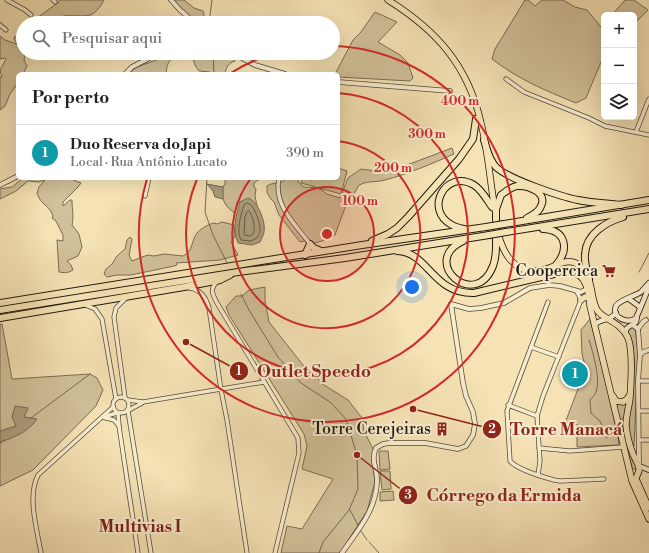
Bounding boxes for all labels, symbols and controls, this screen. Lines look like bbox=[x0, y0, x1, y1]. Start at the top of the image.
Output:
map controls bbox=[601, 12, 637, 120]
button: + bbox=[601, 12, 637, 48]
search box bbox=[16, 16, 340, 60]
icon: search bbox=[30, 27, 52, 49]
text: Pesquisar aqui bbox=[62, 29, 162, 48]
button: − bbox=[601, 48, 637, 84]
button: layers bbox=[601, 84, 637, 120]
text: Por perto bbox=[32, 87, 109, 109]
text: 400 m bbox=[441, 94, 479, 109]
text: 300 m bbox=[408, 127, 446, 142]
text: Duo Reserva do Japi bbox=[70, 135, 211, 154]
text: 1 bbox=[42, 145, 48, 161]
text: 390 m bbox=[286, 145, 324, 161]
text: Local · Rua Antônio Lucato bbox=[70, 154, 227, 170]
text: 200 m bbox=[374, 161, 412, 176]
text: 100 m bbox=[342, 194, 378, 209]
centre of rings bbox=[320, 227, 334, 241]
place label: Coopercica bbox=[515, 261, 599, 281]
supermarket icon: Coopercica bbox=[601, 263, 617, 279]
your location bbox=[402, 277, 422, 297]
callout: Outlet Speedo bbox=[229, 356, 379, 385]
pin: 1 bbox=[562, 359, 588, 389]
text: Outlet Speedo bbox=[257, 361, 371, 383]
text: 1 bbox=[236, 364, 242, 379]
callout: Torre Manacá bbox=[482, 415, 630, 444]
place label: Torre Cerejeiras bbox=[312, 419, 431, 439]
text: Torre Manacá bbox=[510, 419, 623, 441]
building icon: Torre Cerejeiras bbox=[434, 421, 450, 437]
text: 2 bbox=[488, 422, 496, 437]
callout: Córrego da Ermida bbox=[398, 481, 589, 510]
text: Córrego da Ermida bbox=[426, 485, 582, 507]
text: 3 bbox=[404, 488, 412, 503]
district label: Multivias I bbox=[99, 516, 182, 538]

